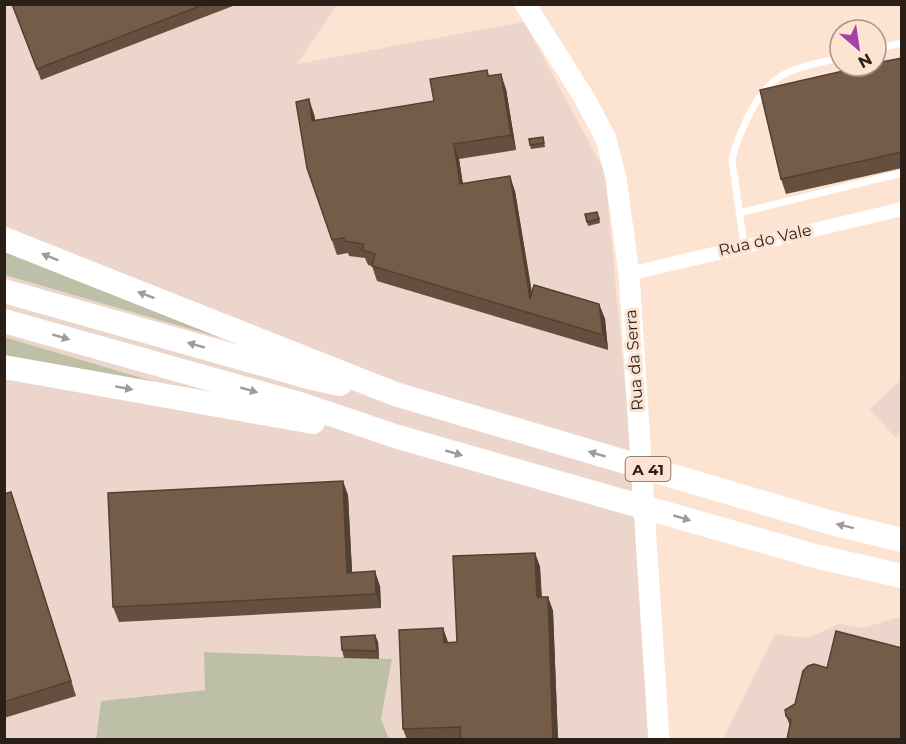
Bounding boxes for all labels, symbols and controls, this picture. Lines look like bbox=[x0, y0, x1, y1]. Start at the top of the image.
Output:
north arrow bbox=[828, 18, 888, 78]
text: N bbox=[855, 49, 875, 72]
street label: Rua do Vale bbox=[717, 220, 813, 260]
one-way arrow bbox=[41, 252, 59, 261]
one-way arrow bbox=[137, 290, 155, 299]
street label: Rua da Serra bbox=[621, 309, 647, 411]
one-way arrow bbox=[52, 333, 70, 342]
one-way arrow bbox=[187, 340, 205, 349]
one-way arrow bbox=[115, 384, 134, 393]
one-way arrow bbox=[240, 386, 258, 395]
one-way arrow bbox=[445, 449, 463, 458]
one-way arrow bbox=[588, 449, 606, 458]
road number: A 41 bbox=[626, 457, 670, 481]
one-way arrow bbox=[673, 514, 691, 523]
one-way arrow bbox=[835, 521, 854, 531]

